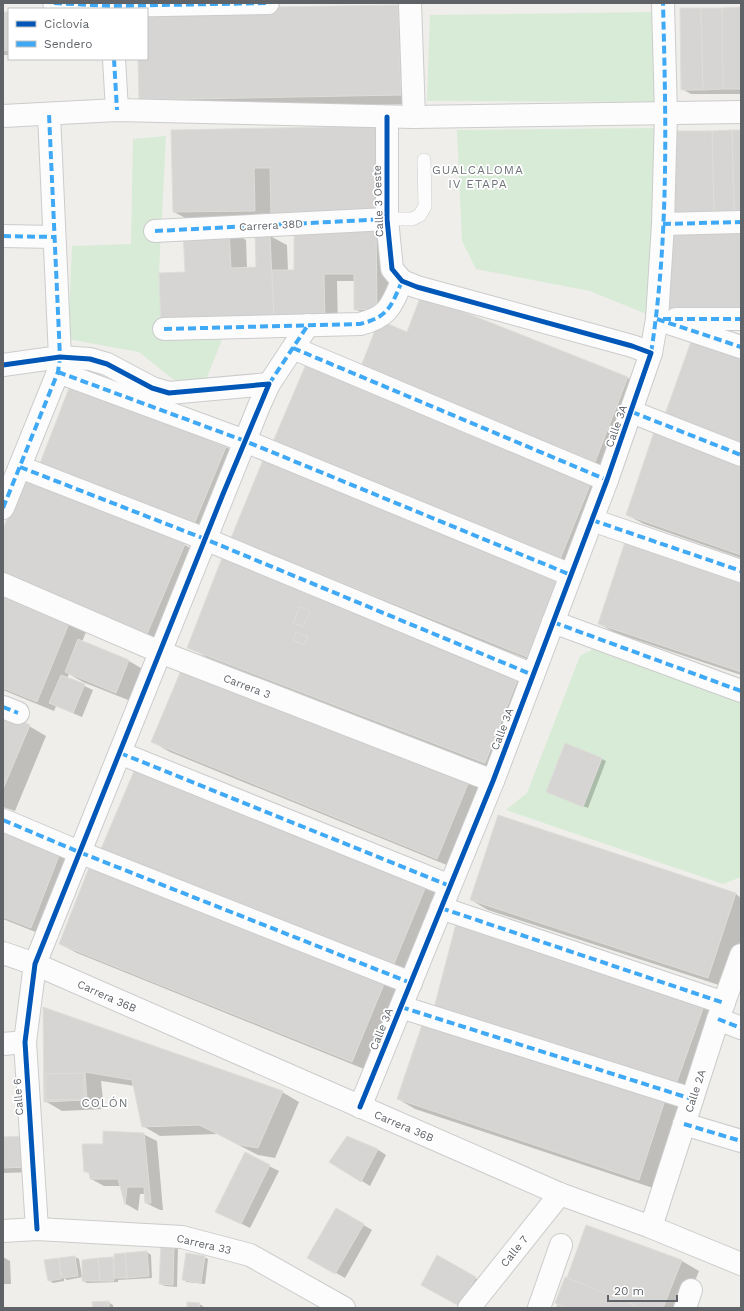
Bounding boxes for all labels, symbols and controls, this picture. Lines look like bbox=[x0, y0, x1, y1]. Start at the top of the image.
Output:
legend bbox=[8, 8, 148, 60]
text: Ciclovía bbox=[44, 17, 89, 31]
text: Sendero bbox=[44, 37, 92, 51]
district label: GUALCALOMA IV ETAPA bbox=[432, 163, 524, 191]
street label: Calle 3 Oeste bbox=[371, 165, 386, 237]
street label: Carrera 38D bbox=[239, 217, 303, 234]
street label: Calle 3A bbox=[603, 403, 630, 449]
street label: Carrera 3 bbox=[221, 672, 272, 701]
street label: Calle 3A bbox=[488, 706, 516, 752]
street label: Carrera 36B bbox=[75, 978, 138, 1015]
street label: Calle 3A bbox=[367, 1006, 396, 1052]
street label: Calle 2A bbox=[682, 1068, 708, 1114]
street label: Calle 6 bbox=[11, 1078, 26, 1116]
district label: COLÓN bbox=[82, 1096, 128, 1110]
street label: Carrera 36B bbox=[372, 1108, 435, 1145]
street label: Carrera 33 bbox=[175, 1232, 233, 1257]
street label: Calle 7 bbox=[498, 1233, 531, 1270]
scale bar bbox=[608, 1277, 677, 1303]
text: 20 m bbox=[614, 1284, 644, 1298]

